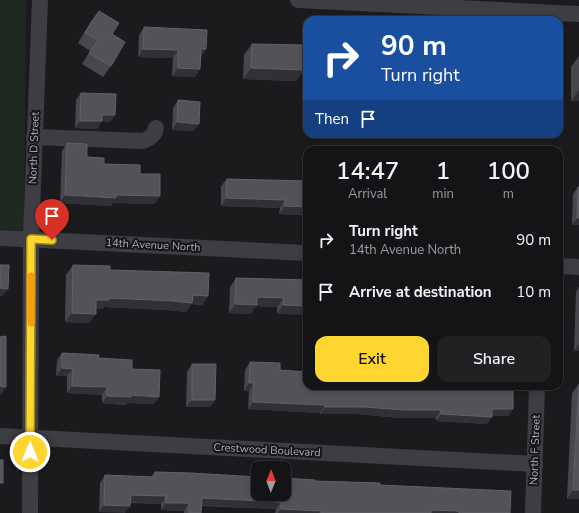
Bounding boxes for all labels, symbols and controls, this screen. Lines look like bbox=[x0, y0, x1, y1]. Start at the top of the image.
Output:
text: 90 m bbox=[381, 27, 447, 65]
icon: right bbox=[315, 32, 367, 84]
text: Turn right bbox=[381, 63, 460, 87]
icon: arrive bbox=[357, 108, 379, 130]
text: Then bbox=[315, 109, 349, 129]
street label: North D Street bbox=[25, 111, 43, 184]
text: 14:47 bbox=[336, 155, 399, 187]
text: 1 bbox=[436, 155, 450, 187]
text: 100 bbox=[487, 155, 530, 187]
text: Arrival bbox=[348, 185, 387, 203]
text: min bbox=[432, 185, 454, 203]
text: m bbox=[503, 185, 514, 203]
pin bbox=[35, 199, 69, 240]
icon: arrive bbox=[41, 205, 63, 227]
text: Turn right bbox=[349, 221, 418, 241]
icon: right bbox=[315, 229, 337, 251]
text: 90 m bbox=[516, 230, 551, 250]
street label: 14th Avenue North bbox=[105, 235, 201, 255]
text: 14th Avenue North bbox=[349, 241, 461, 259]
icon: arrive bbox=[315, 281, 337, 303]
text: Arrive at destination bbox=[349, 282, 492, 302]
text: 10 m bbox=[516, 282, 551, 302]
button: Exit bbox=[315, 336, 429, 382]
button: Share bbox=[437, 336, 551, 382]
street label: North F Street bbox=[526, 414, 544, 485]
position arrow bbox=[9, 431, 51, 473]
street label: Crestwood Boulevard bbox=[213, 440, 321, 460]
north arrow bbox=[251, 461, 291, 501]
map controls bbox=[251, 461, 291, 501]

